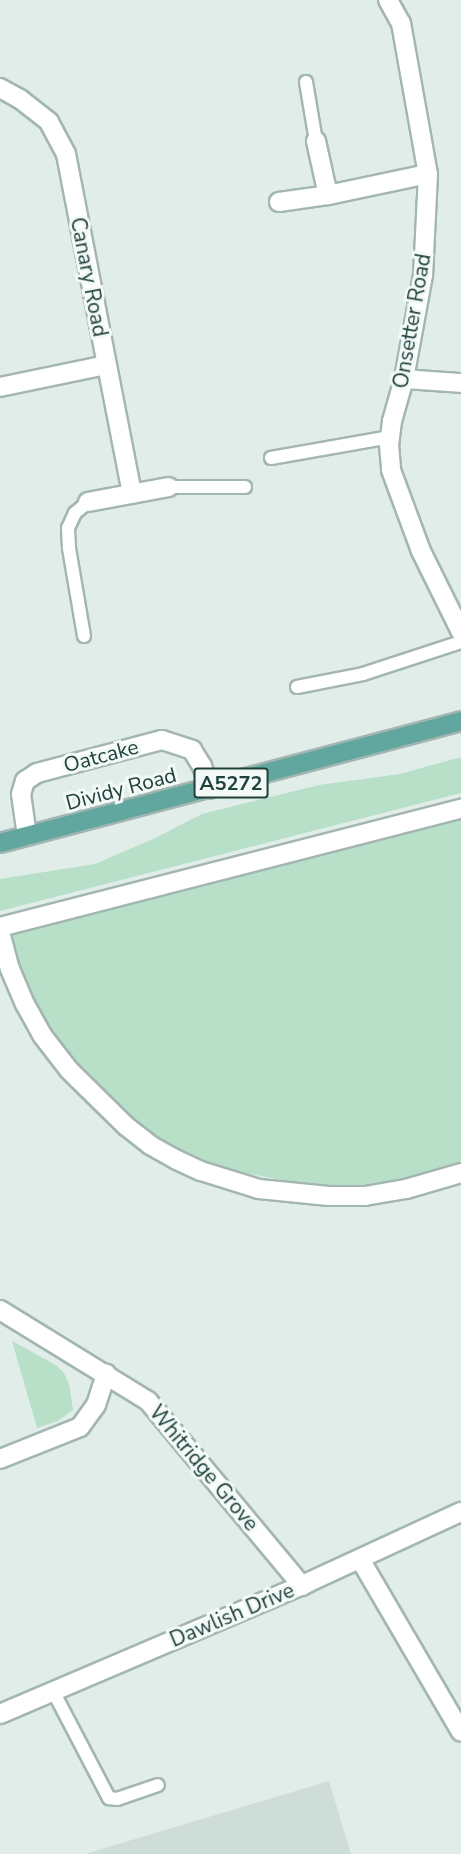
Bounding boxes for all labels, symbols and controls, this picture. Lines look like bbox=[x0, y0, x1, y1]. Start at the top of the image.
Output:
street label: Canary Road bbox=[65, 215, 113, 339]
street label: Onsetter Road bbox=[388, 252, 436, 390]
street label: Oatcake bbox=[61, 734, 141, 778]
street label: Dividy Road bbox=[63, 762, 179, 816]
road number: A5272 bbox=[194, 766, 268, 800]
street label: Whitridge Grove bbox=[144, 1400, 264, 1536]
street label: Dawlish Drive bbox=[166, 1577, 298, 1653]

